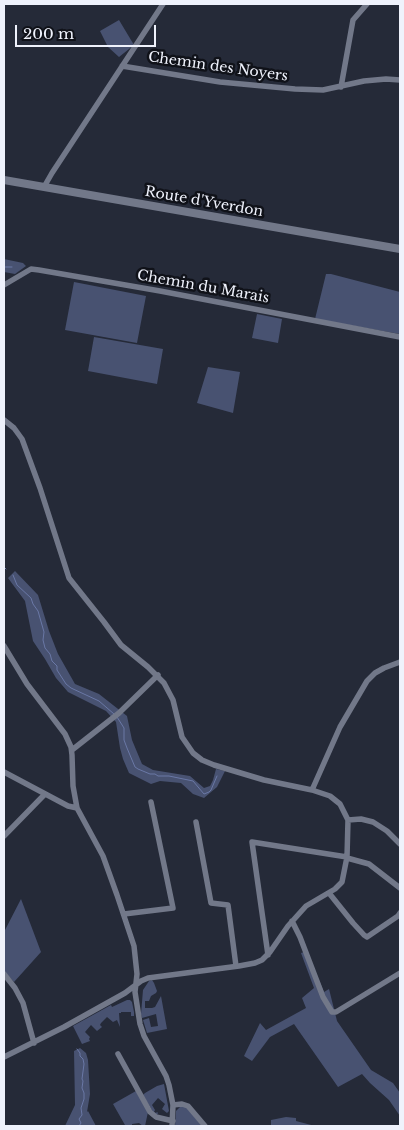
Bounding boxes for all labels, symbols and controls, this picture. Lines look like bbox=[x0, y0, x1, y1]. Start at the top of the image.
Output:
scale bar bbox=[18, 15, 159, 47]
text: 200 m bbox=[23, 24, 74, 43]
street label: Chemin des Noyers bbox=[147, 49, 289, 85]
street label: Route d'Yverdon bbox=[144, 183, 264, 221]
street label: Chemin du Marais bbox=[136, 267, 270, 307]

